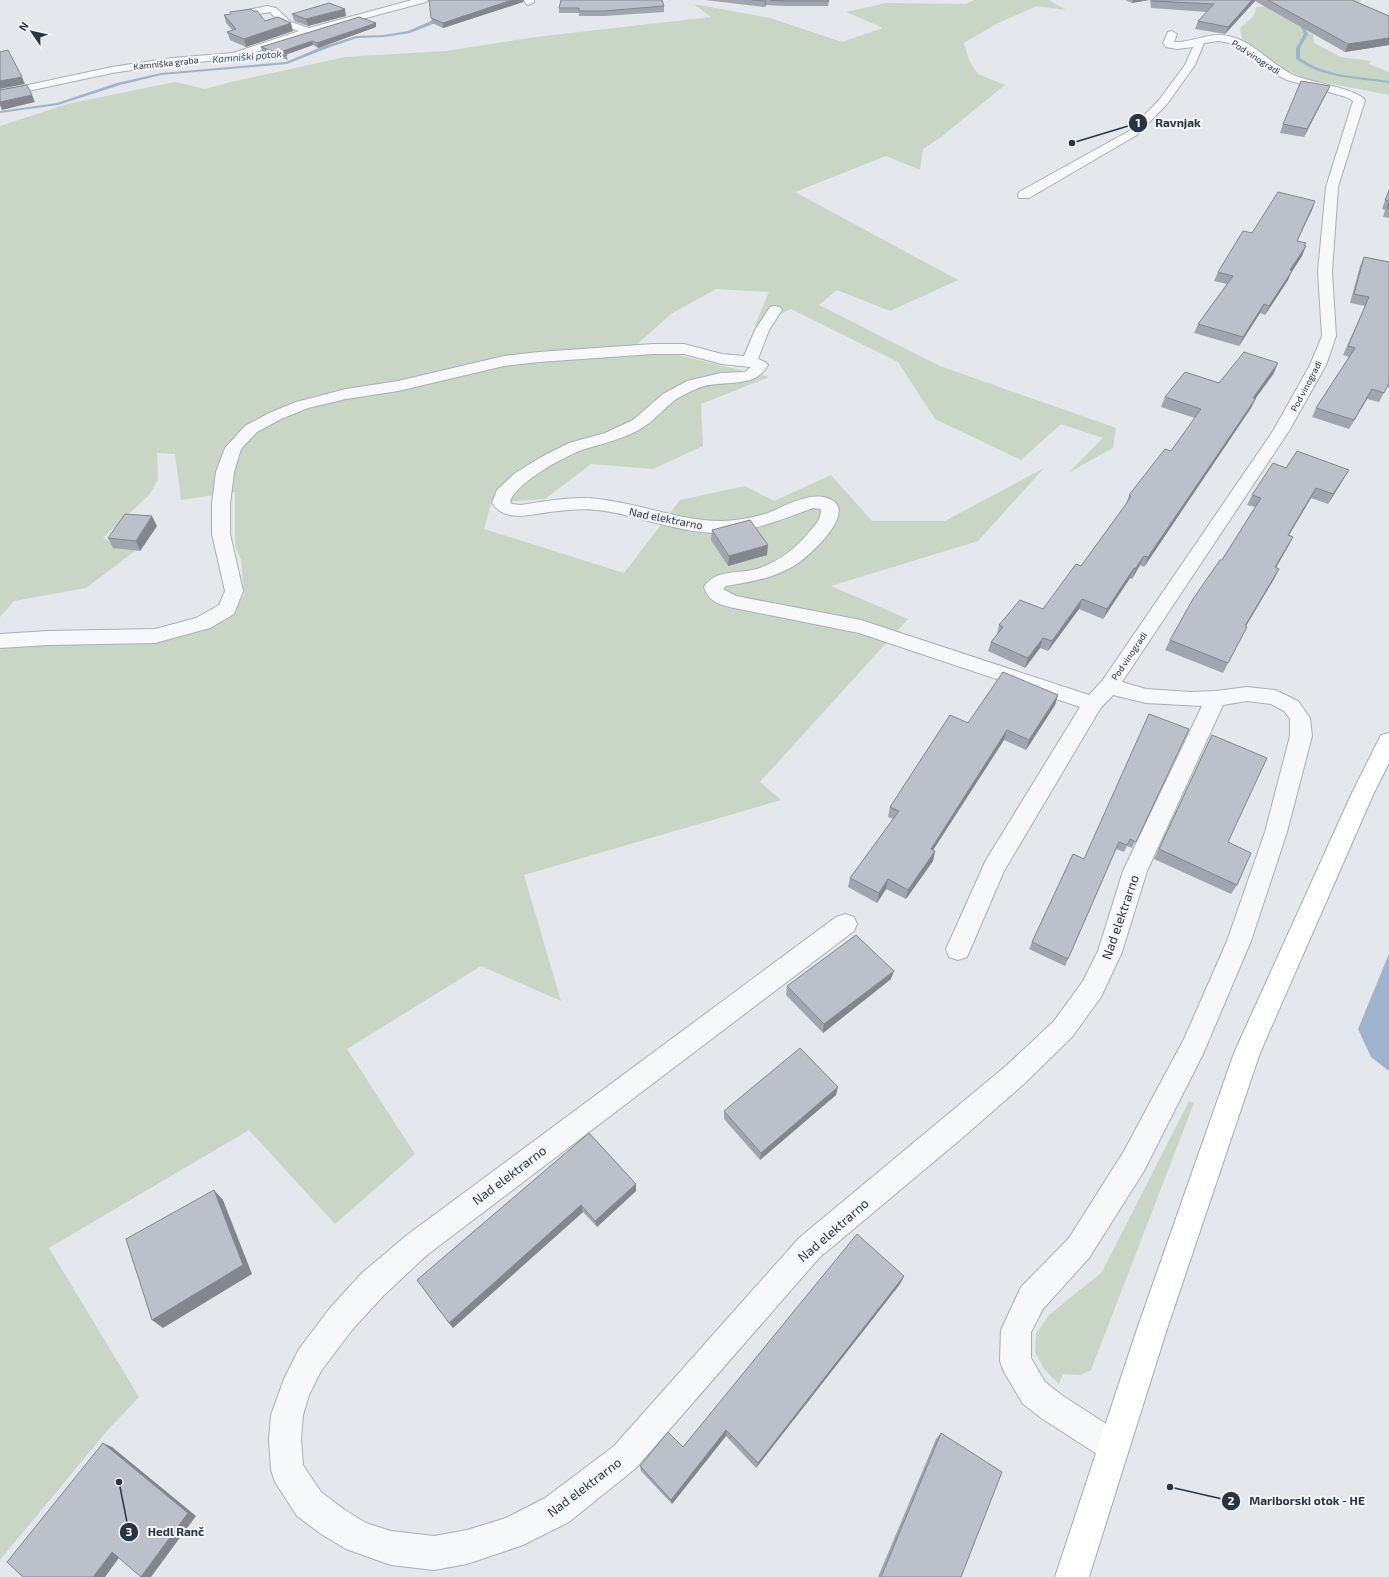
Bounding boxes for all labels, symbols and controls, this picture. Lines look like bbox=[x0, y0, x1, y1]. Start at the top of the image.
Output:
north arrow bbox=[12, 12, 52, 52]
text: N bbox=[16, 19, 31, 33]
street label: Pod vinogradi bbox=[1230, 37, 1282, 77]
water label: Kamniški potok bbox=[212, 47, 282, 65]
street label: Kamniška graba bbox=[133, 54, 199, 72]
callout: Ravnjak bbox=[1128, 111, 1209, 135]
text: 1 bbox=[1135, 115, 1141, 129]
text: Ravnjak bbox=[1155, 115, 1201, 130]
street label: Pod vinogradi bbox=[1288, 359, 1324, 413]
street label: Nad elektrarno bbox=[628, 504, 704, 532]
street label: Pod vinogradi bbox=[1109, 630, 1149, 682]
street label: Nad elektrarno bbox=[1098, 873, 1142, 961]
street label: Nad elektrarno bbox=[469, 1142, 549, 1208]
street label: Nad elektrarno bbox=[794, 1195, 872, 1265]
street label: Nad elektrarno bbox=[544, 1454, 624, 1520]
callout: Mariborski otok - HE bbox=[1221, 1489, 1372, 1513]
text: 2 bbox=[1228, 1493, 1235, 1507]
text: Mariborski otok - HE bbox=[1249, 1493, 1365, 1507]
callout: Hedl Ranč bbox=[119, 1520, 212, 1544]
text: 3 bbox=[126, 1524, 133, 1538]
text: Hedl Ranč bbox=[148, 1524, 204, 1538]

